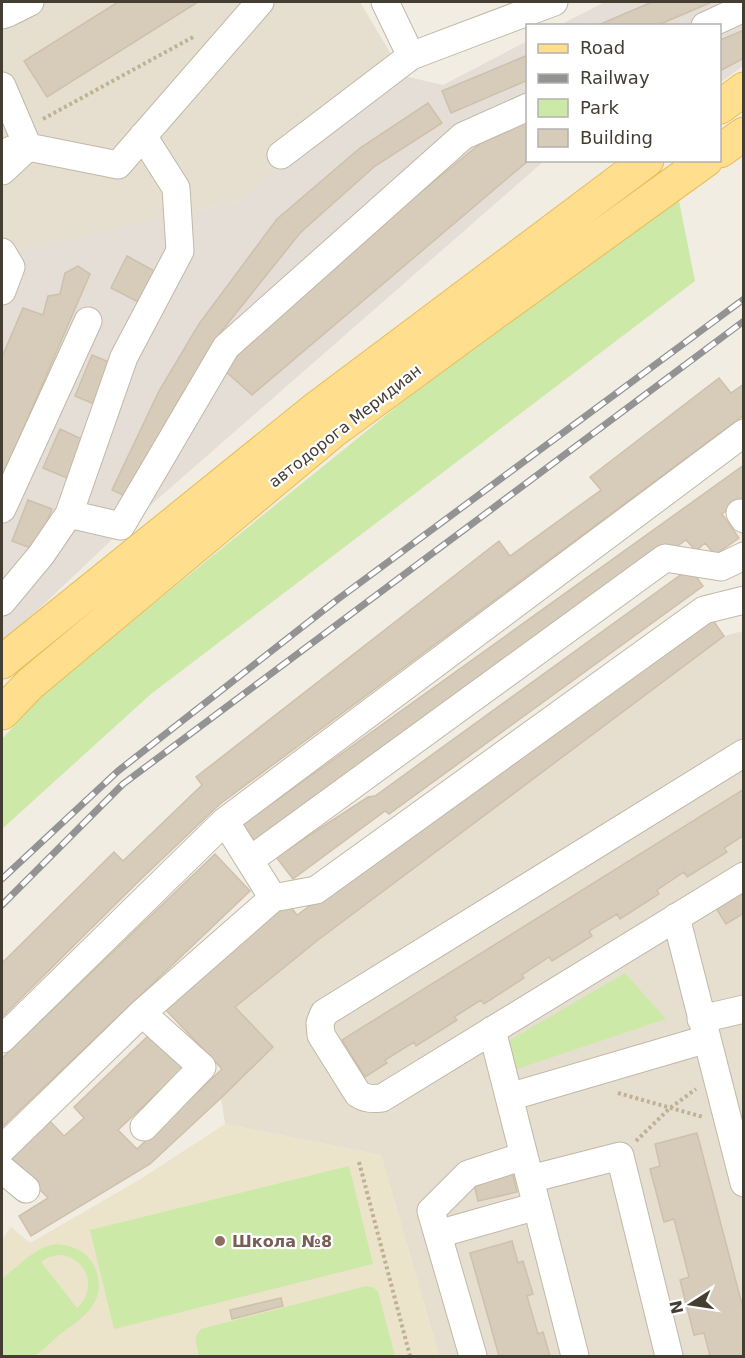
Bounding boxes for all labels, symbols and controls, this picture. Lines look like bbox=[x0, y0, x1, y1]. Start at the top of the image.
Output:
legend bbox=[526, 24, 721, 162]
text: Road bbox=[580, 37, 625, 58]
text: Railway bbox=[580, 67, 650, 88]
text: Park bbox=[580, 97, 619, 118]
text: Building bbox=[580, 127, 653, 148]
street label: автодорога Меридиан bbox=[265, 361, 425, 491]
place label: Школа №8 bbox=[232, 1232, 332, 1251]
marker: Школа №8 bbox=[213, 1234, 227, 1248]
north arrow bbox=[661, 1274, 721, 1334]
text: N bbox=[666, 1298, 688, 1316]

